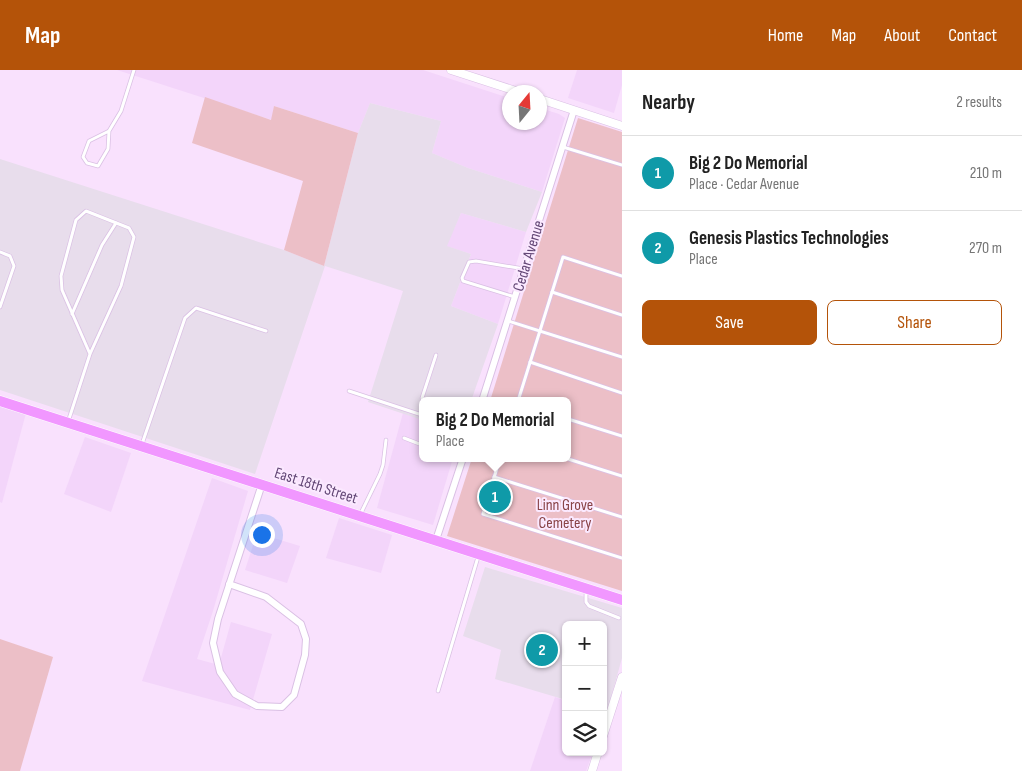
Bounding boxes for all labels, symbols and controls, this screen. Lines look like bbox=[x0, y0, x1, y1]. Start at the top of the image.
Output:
text: Map bbox=[25, 21, 60, 50]
text: Home bbox=[768, 25, 803, 46]
text: Map bbox=[831, 25, 856, 46]
text: About bbox=[884, 25, 920, 46]
text: Contact bbox=[948, 25, 997, 46]
north arrow bbox=[502, 85, 547, 130]
text: Nearby bbox=[642, 90, 695, 115]
text: 2 results bbox=[956, 93, 1002, 112]
text: Big 2 Do Memorial bbox=[689, 152, 808, 175]
text: 1 bbox=[655, 164, 661, 183]
text: 210 m bbox=[970, 164, 1002, 183]
text: Place · Cedar Avenue bbox=[689, 175, 799, 194]
street label: Cedar Avenue bbox=[509, 218, 549, 294]
text: Genesis Plastics Technologies bbox=[689, 227, 889, 250]
text: 2 bbox=[654, 239, 662, 258]
text: 270 m bbox=[969, 239, 1002, 258]
text: Place bbox=[689, 250, 718, 269]
button: Save bbox=[642, 300, 817, 345]
button: Share bbox=[827, 300, 1002, 345]
popup bbox=[419, 397, 571, 462]
text: Big 2 Do Memorial bbox=[436, 409, 554, 432]
text: Place bbox=[436, 432, 464, 451]
street label: East 18th Street bbox=[272, 464, 360, 508]
pin: 1 bbox=[479, 478, 511, 516]
park label: Linn Grove Cemetery bbox=[537, 496, 593, 533]
your location bbox=[249, 522, 275, 548]
map controls bbox=[562, 621, 607, 756]
button: + bbox=[562, 621, 607, 666]
pin: 2 bbox=[526, 631, 558, 669]
button: − bbox=[562, 666, 607, 711]
button: layers bbox=[562, 711, 607, 756]

